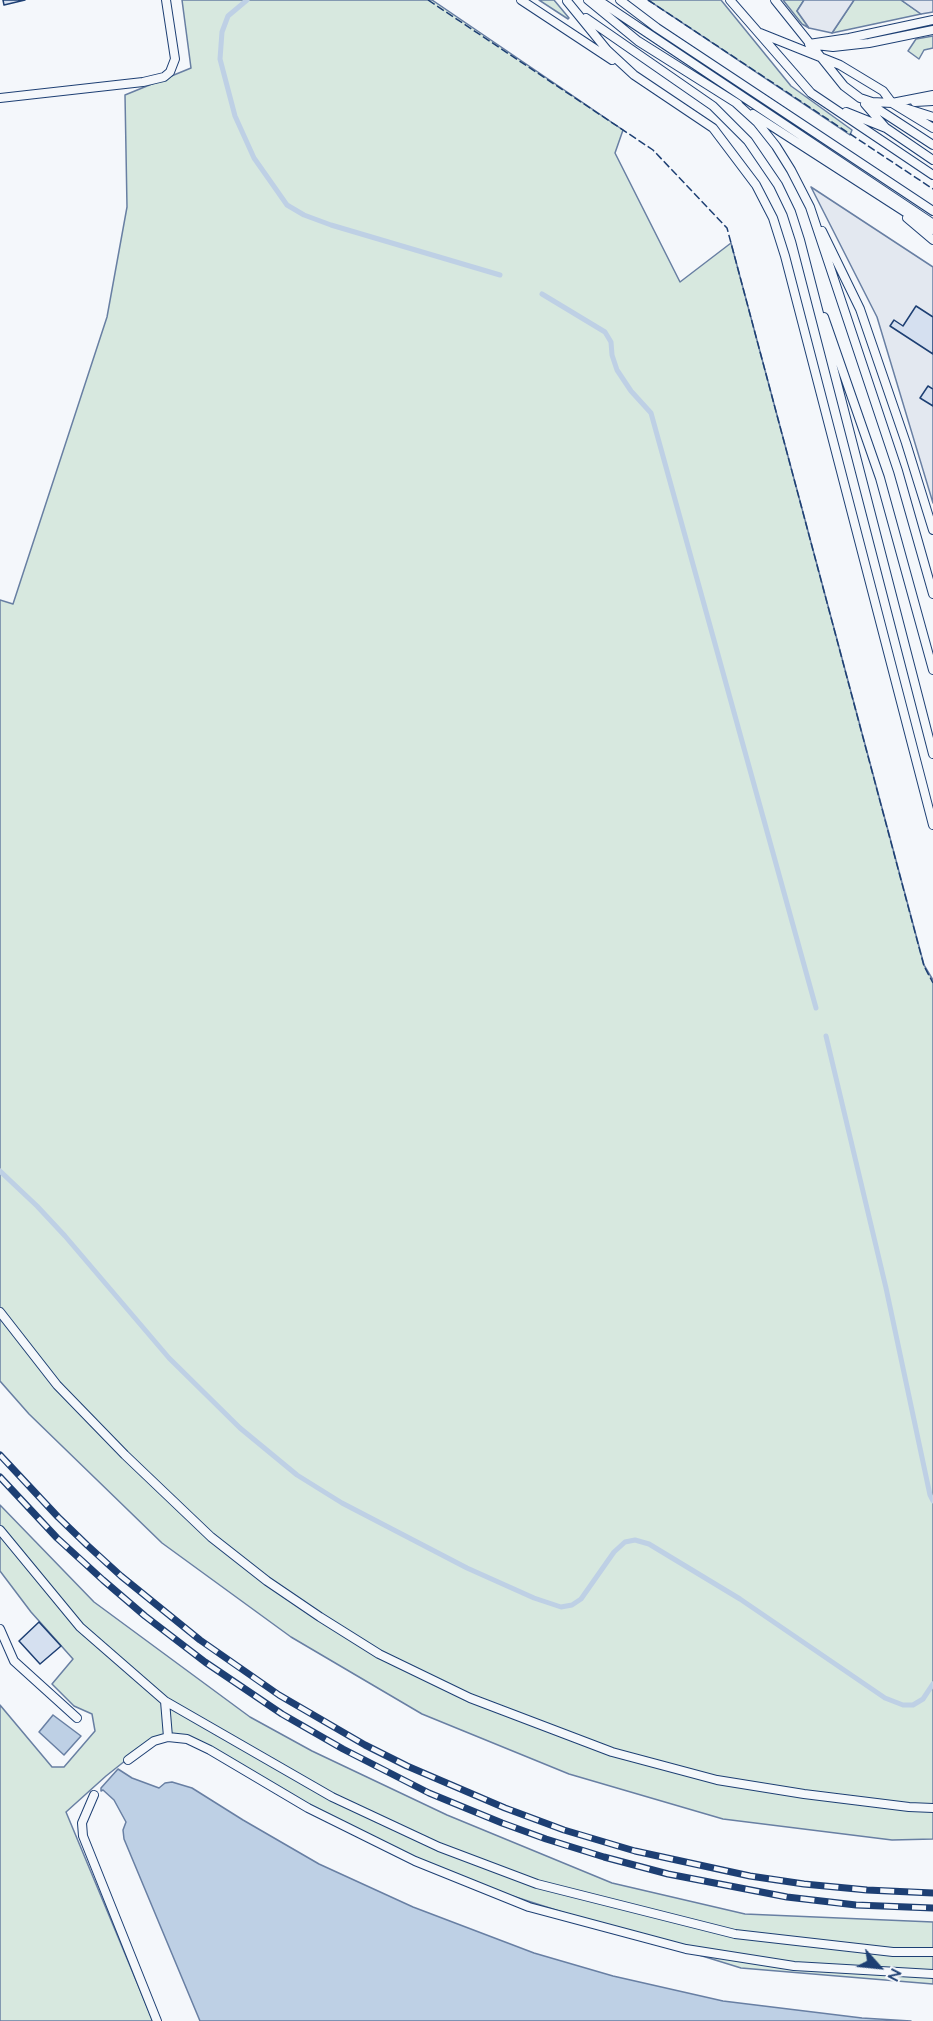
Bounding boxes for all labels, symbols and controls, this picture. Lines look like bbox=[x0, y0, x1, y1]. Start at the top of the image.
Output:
north arrow bbox=[849, 1937, 909, 1997]
text: N bbox=[883, 1965, 907, 1985]

